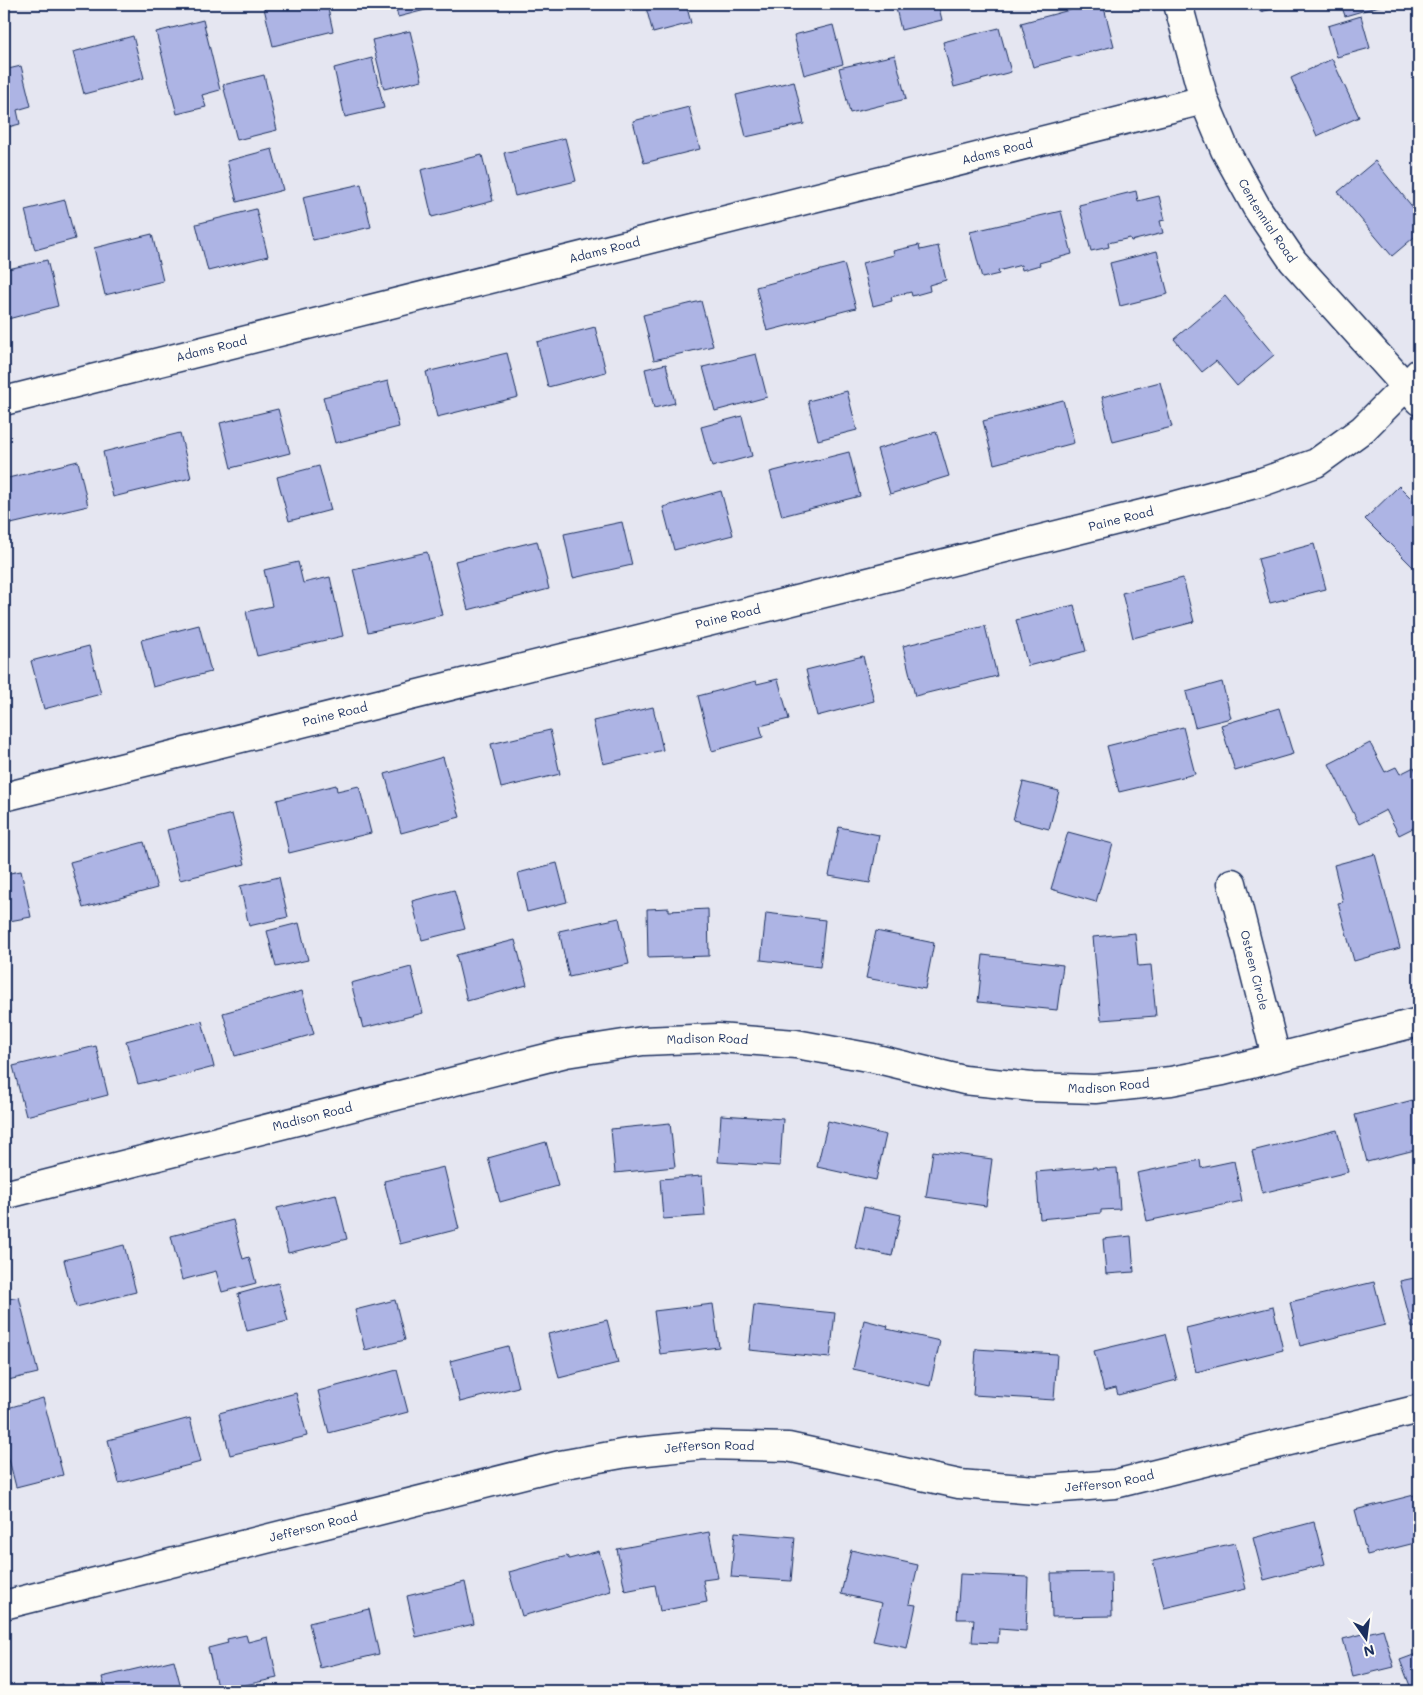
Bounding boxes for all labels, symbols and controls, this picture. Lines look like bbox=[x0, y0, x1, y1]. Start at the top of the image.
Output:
street label: Adams Road bbox=[960, 134, 1035, 167]
street label: Centennial Road bbox=[1235, 175, 1301, 266]
street label: Adams Road bbox=[567, 233, 642, 266]
street label: Adams Road bbox=[174, 331, 249, 365]
street label: Paine Road bbox=[1087, 502, 1155, 534]
street label: Paine Road bbox=[694, 600, 762, 632]
street label: Paine Road bbox=[301, 698, 369, 730]
street label: Osteen Circle bbox=[1237, 928, 1273, 1012]
street label: Madison Road bbox=[666, 1029, 749, 1047]
street label: Madison Road bbox=[1068, 1074, 1151, 1096]
street label: Madison Road bbox=[270, 1098, 354, 1134]
street label: Jefferson Road bbox=[663, 1436, 755, 1456]
street label: Jefferson Road bbox=[1064, 1466, 1156, 1495]
street label: Jefferson Road bbox=[267, 1507, 359, 1545]
north arrow bbox=[1340, 1612, 1390, 1662]
text: N bbox=[1362, 1641, 1377, 1662]

